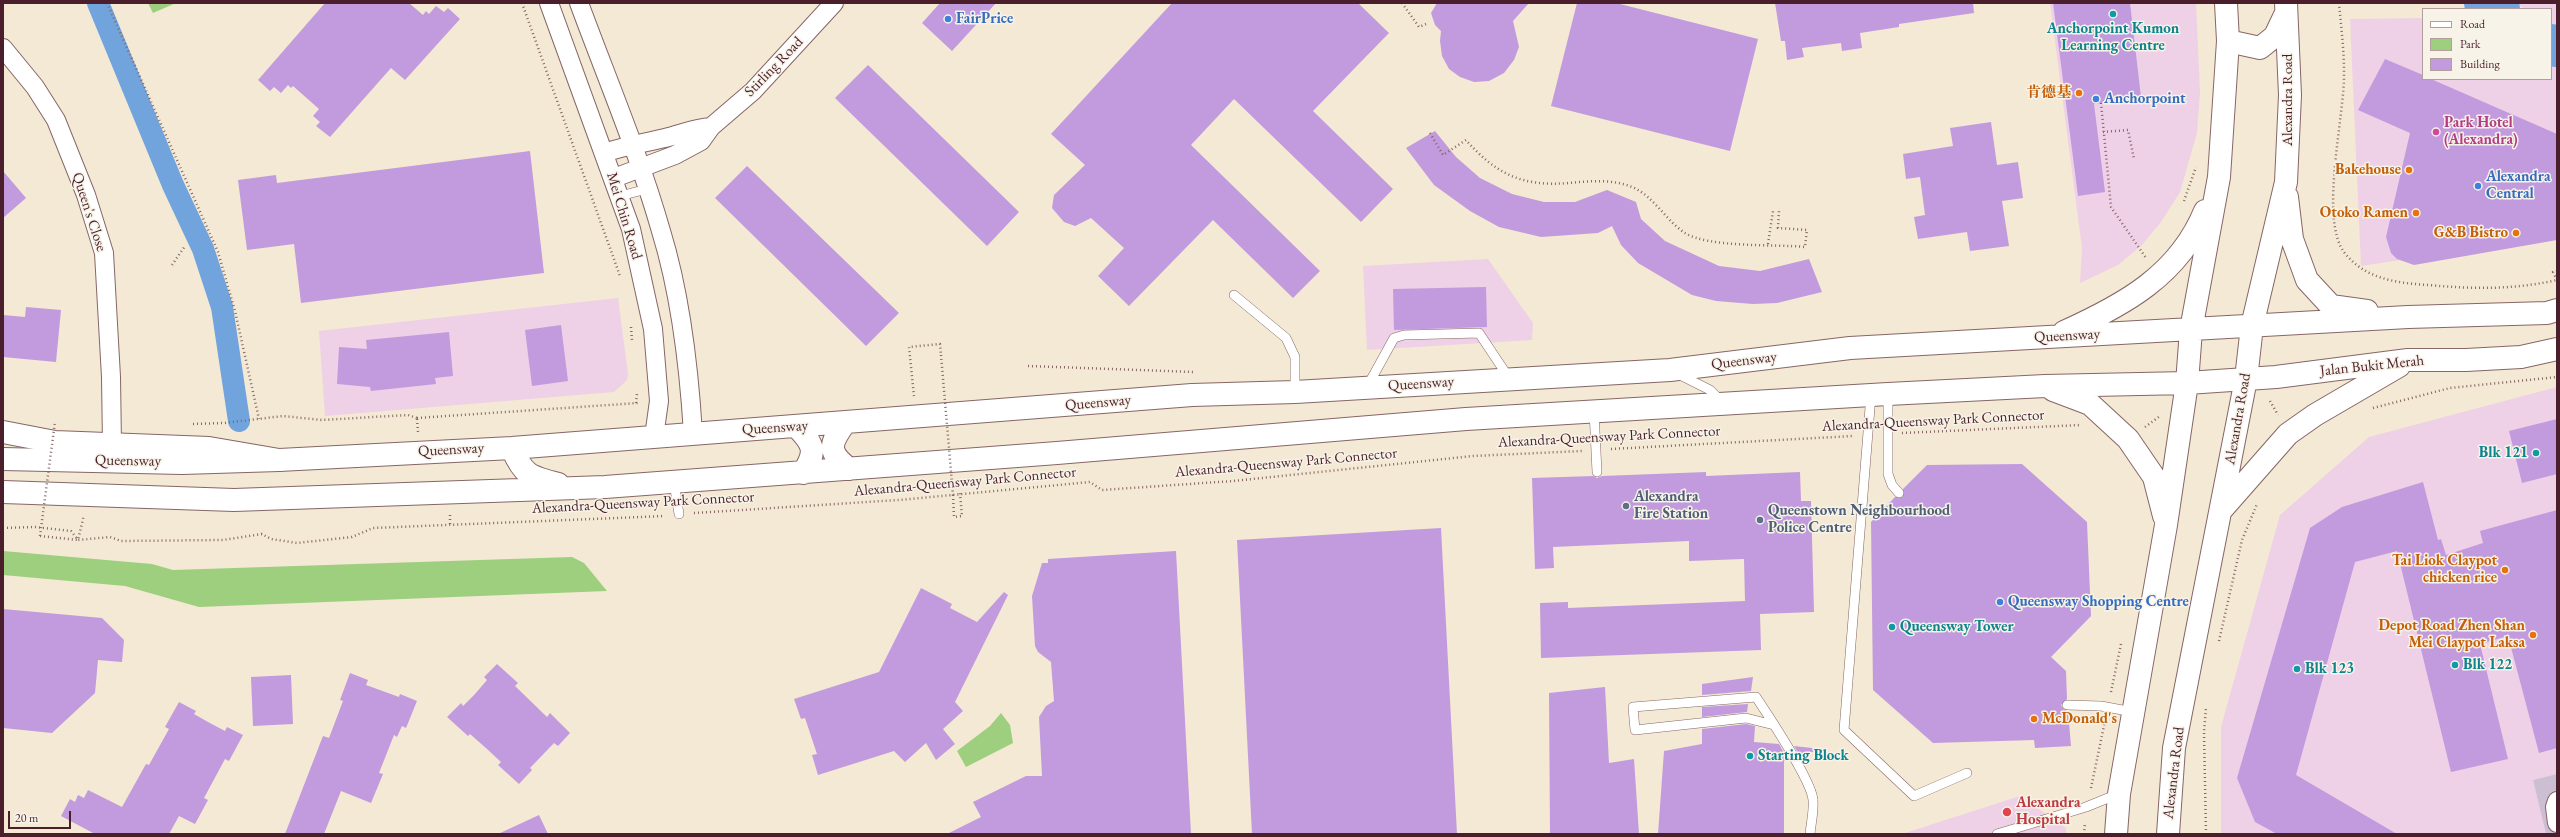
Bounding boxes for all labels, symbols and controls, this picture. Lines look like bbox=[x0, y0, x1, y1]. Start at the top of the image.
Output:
legend bbox=[2422, 8, 2552, 80]
marker: Anchorpoint Kumon Learning Centre bbox=[2108, 9, 2118, 19]
place label: FairPrice bbox=[956, 10, 1013, 28]
marker: FairPrice bbox=[943, 14, 953, 24]
text: Road bbox=[2460, 16, 2485, 32]
place label: Anchorpoint Kumon Learning Centre bbox=[2047, 20, 2179, 55]
street label: Stirling Road bbox=[741, 33, 807, 101]
text: Park bbox=[2460, 36, 2480, 52]
street label: Alexandra Road bbox=[2279, 54, 2297, 146]
text: Building bbox=[2460, 56, 2500, 72]
place label: 肯德基 bbox=[2026, 84, 2071, 102]
marker: 肯德基 bbox=[2074, 88, 2084, 98]
place label: Anchorpoint bbox=[2104, 90, 2186, 108]
marker: Anchorpoint bbox=[2091, 94, 2101, 104]
place label: Park Hotel (Alexandra) bbox=[2444, 114, 2518, 149]
marker: Park Hotel (Alexandra) bbox=[2431, 127, 2441, 137]
place label: Bakehouse bbox=[2335, 161, 2401, 179]
marker: Bakehouse bbox=[2404, 165, 2414, 175]
place label: Alexandra Central bbox=[2486, 168, 2551, 203]
street label: Queen's Close bbox=[68, 170, 110, 254]
street label: Mei Chin Road bbox=[602, 170, 646, 262]
marker: Alexandra Central bbox=[2473, 181, 2483, 191]
place label: Otoko Ramen bbox=[2320, 204, 2408, 222]
marker: Otoko Ramen bbox=[2411, 208, 2421, 218]
place label: G&B Bistro bbox=[2434, 224, 2508, 242]
marker: G&B Bistro bbox=[2511, 228, 2521, 238]
street label: Queensway bbox=[2034, 325, 2100, 347]
street label: Queensway bbox=[1710, 348, 1778, 374]
street label: Jalan Bukit Merah bbox=[2319, 352, 2425, 380]
street label: Alexandra Road bbox=[2221, 372, 2255, 466]
street label: Queensway bbox=[1387, 373, 1455, 395]
street label: Queensway bbox=[1064, 391, 1132, 415]
street label: Alexandra-Queensway Park Connector bbox=[1821, 406, 2045, 436]
street label: Queensway bbox=[741, 417, 809, 439]
street label: Alexandra-Queensway Park Connector bbox=[1497, 422, 1721, 452]
street label: Queensway bbox=[418, 439, 484, 461]
street label: Alexandra-Queensway Park Connector bbox=[1174, 444, 1398, 482]
place label: Blk 121 bbox=[2479, 444, 2528, 462]
marker: Blk 121 bbox=[2531, 448, 2541, 458]
street label: Queensway bbox=[95, 451, 161, 471]
street label: Alexandra-Queensway Park Connector bbox=[853, 463, 1077, 501]
street label: Alexandra-Queensway Park Connector bbox=[531, 488, 755, 518]
place label: Alexandra Fire Station bbox=[1634, 488, 1708, 523]
marker: Alexandra Fire Station bbox=[1621, 501, 1631, 511]
place label: Queenstown Neighbourhood Police Centre bbox=[1768, 502, 1950, 537]
marker: Queenstown Neighbourhood Police Centre bbox=[1755, 515, 1765, 525]
place label: Tai Liok Claypot chicken rice bbox=[2392, 552, 2497, 587]
marker: Tai Liok Claypot chicken rice bbox=[2500, 565, 2510, 575]
place label: Queensway Shopping Centre bbox=[2008, 593, 2189, 611]
marker: Queensway Shopping Centre bbox=[1995, 597, 2005, 607]
place label: Depot Road Zhen Shan Mei Claypot Laksa bbox=[2379, 617, 2525, 652]
place label: Queensway Tower bbox=[1900, 618, 2014, 636]
marker: Queensway Tower bbox=[1887, 622, 1897, 632]
marker: Depot Road Zhen Shan Mei Claypot Laksa bbox=[2528, 630, 2538, 640]
place label: Blk 122 bbox=[2463, 656, 2512, 674]
place label: Blk 123 bbox=[2305, 660, 2354, 678]
marker: Blk 122 bbox=[2450, 660, 2460, 670]
marker: Blk 123 bbox=[2292, 664, 2302, 674]
place label: McDonald's bbox=[2042, 710, 2117, 728]
marker: McDonald's bbox=[2029, 714, 2039, 724]
street label: Alexandra Road bbox=[2159, 726, 2189, 820]
place label: Starting Block bbox=[1758, 747, 1849, 765]
marker: Starting Block bbox=[1745, 751, 1755, 761]
place label: Alexandra Hospital bbox=[2016, 794, 2081, 829]
scale bar bbox=[10, 803, 73, 829]
marker: Alexandra Hospital bbox=[2001, 806, 2013, 818]
text: 20 m bbox=[15, 810, 38, 826]

